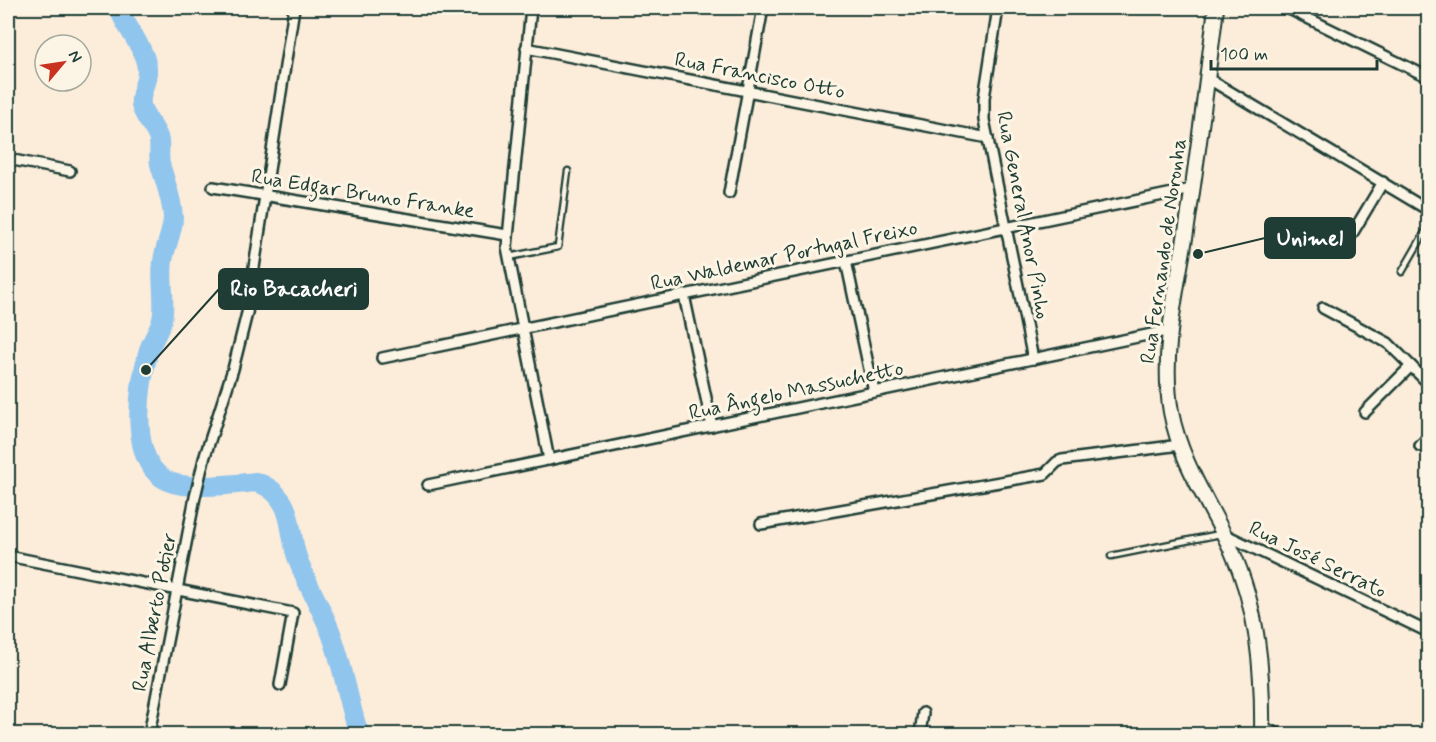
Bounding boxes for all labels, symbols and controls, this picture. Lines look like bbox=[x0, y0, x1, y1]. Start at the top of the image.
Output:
north arrow bbox=[33, 33, 93, 93]
scale bar bbox=[1211, 33, 1378, 71]
text: 100 m bbox=[1220, 43, 1268, 67]
street label: Rua Francisco Otto bbox=[672, 46, 847, 106]
text: N bbox=[63, 47, 87, 66]
street label: Rua General Anor Pinho bbox=[989, 109, 1057, 321]
street label: Rua Fernando de Noronha bbox=[1134, 137, 1194, 366]
street label: Rua Edgar Bruno Franke bbox=[249, 162, 477, 227]
street label: Rua Waldemar Portugal Freixo bbox=[648, 214, 920, 298]
callout: Unimel bbox=[1265, 218, 1355, 258]
text: Unimel bbox=[1277, 225, 1344, 253]
callout: Rio Bacacheri bbox=[219, 269, 368, 309]
text: Rio Bacacheri bbox=[230, 276, 358, 304]
street label: Rua Ângelo Massuchetto bbox=[686, 355, 907, 429]
street label: Rua José Serrato bbox=[1244, 514, 1391, 605]
street label: Rua Alberto Potier bbox=[126, 530, 184, 694]

